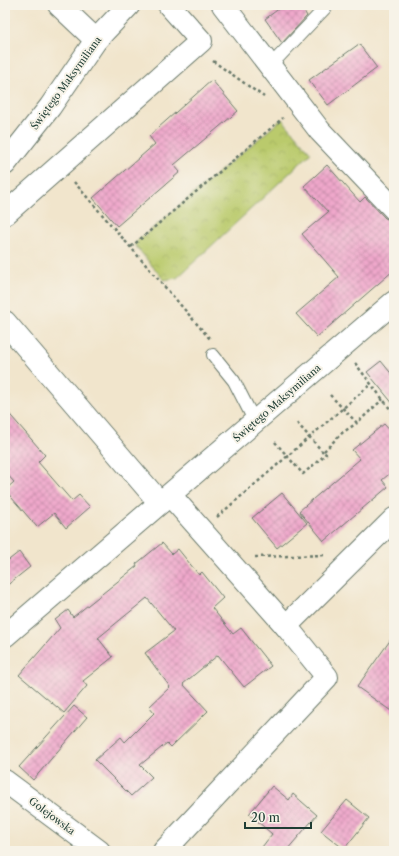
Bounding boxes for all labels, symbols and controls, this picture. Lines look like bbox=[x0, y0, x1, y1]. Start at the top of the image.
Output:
street label: Świętego Maksymiliana bbox=[28, 33, 105, 132]
street label: Świętego Maksymiliana bbox=[230, 361, 324, 445]
street label: Golejowska bbox=[26, 794, 78, 838]
scale bar bbox=[245, 804, 311, 830]
text: 20 m bbox=[251, 810, 280, 825]

